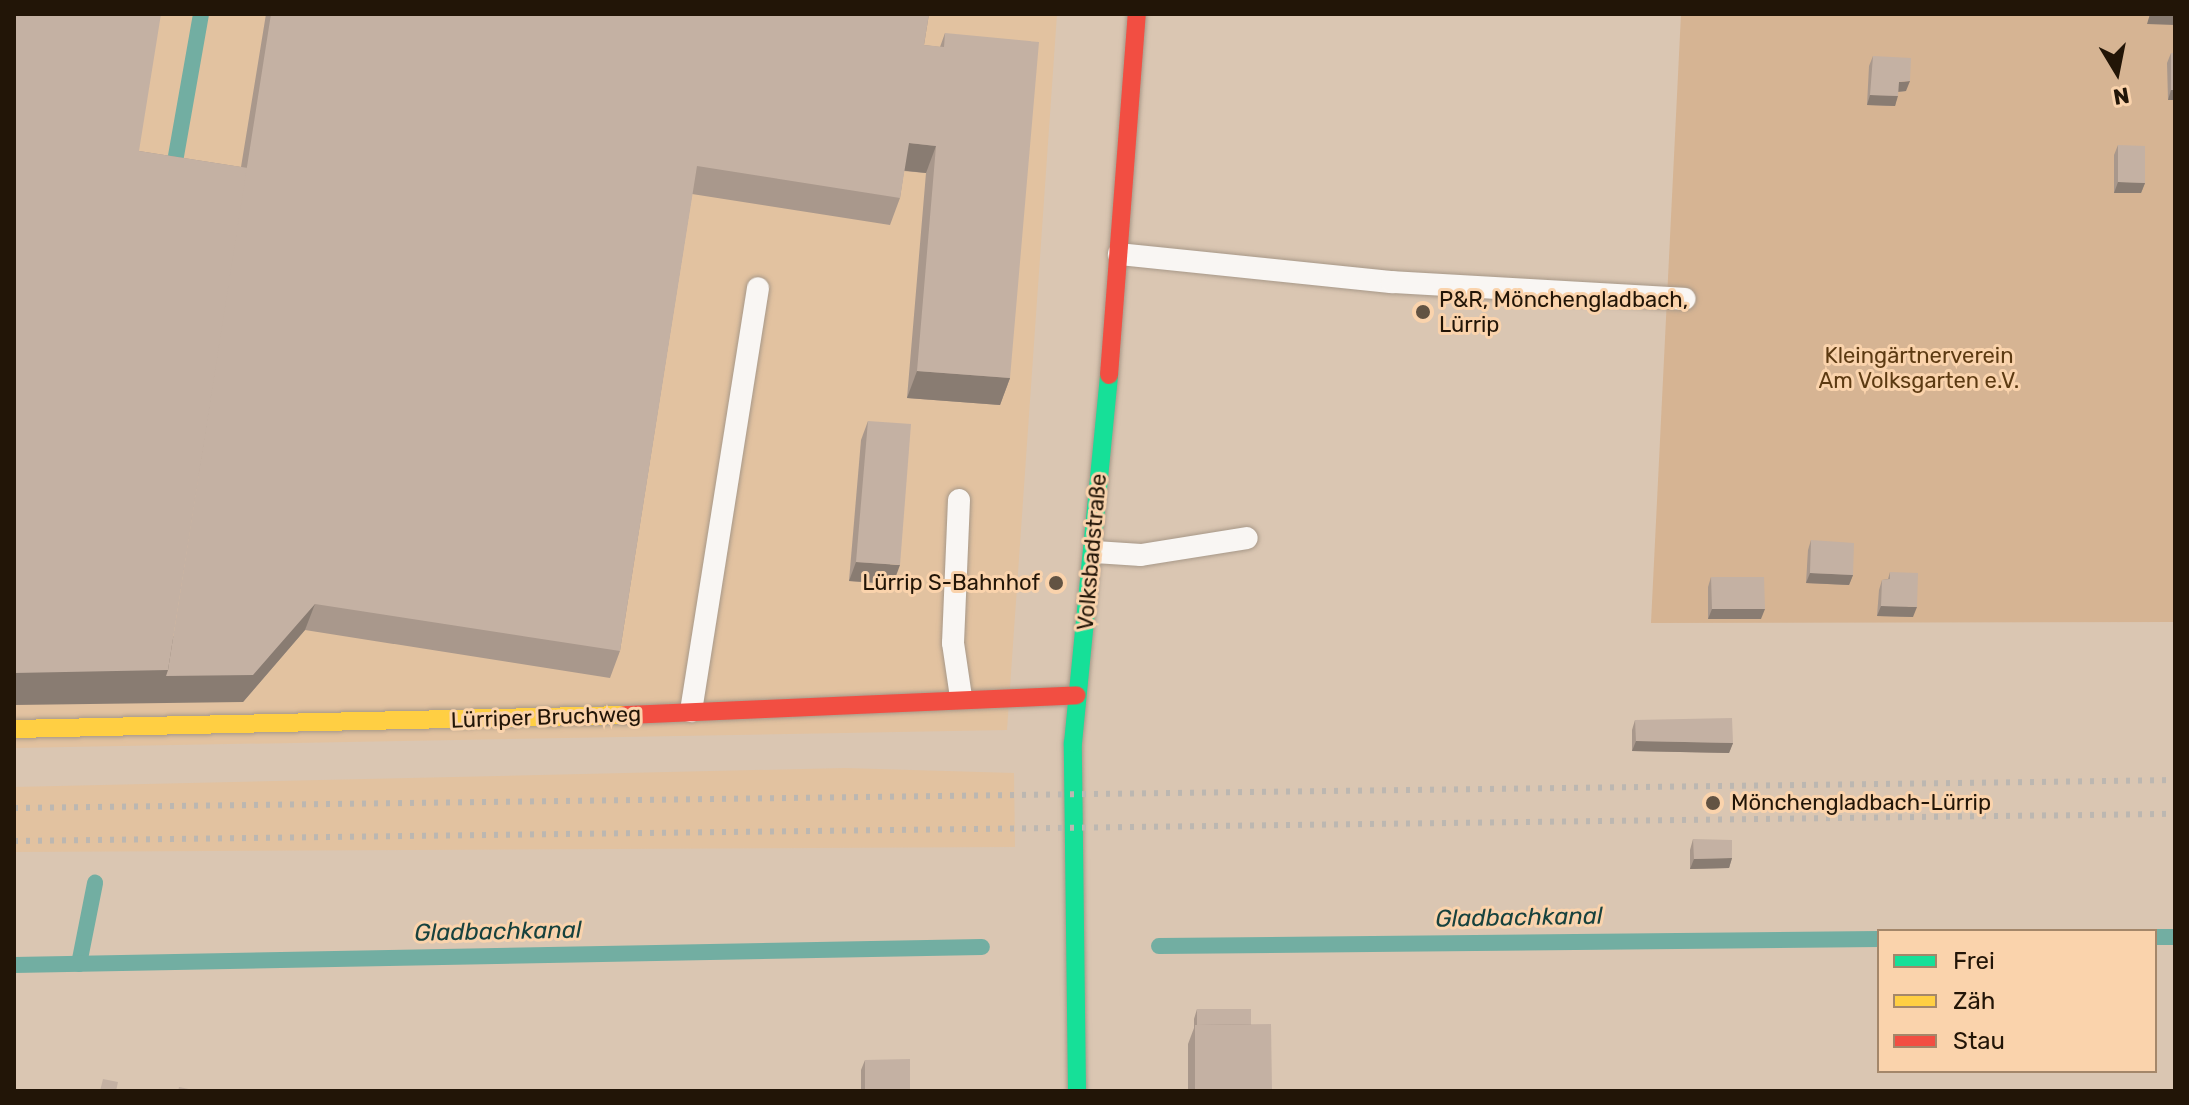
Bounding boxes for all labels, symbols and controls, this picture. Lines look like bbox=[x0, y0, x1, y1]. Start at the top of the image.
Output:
north arrow bbox=[2077, 32, 2157, 112]
text: N bbox=[2111, 81, 2131, 111]
place label: P&R, Mönchengladbach, Lürrip bbox=[1439, 286, 1688, 338]
marker: P&R, Mönchengladbach, Lürrip bbox=[1414, 303, 1432, 321]
park label: Kleingärtnerverein Am Volksgarten e.V. bbox=[1818, 342, 2020, 394]
street label: Volksbadstraße bbox=[1072, 472, 1112, 632]
place label: Lürrip S-Bahnhof bbox=[862, 570, 1040, 596]
marker: Lürrip S-Bahnhof bbox=[1047, 574, 1065, 592]
street label: Lürriper Bruchweg bbox=[450, 700, 642, 734]
place label: Mönchengladbach-Lürrip bbox=[1731, 790, 1991, 816]
marker: Mönchengladbach-Lürrip bbox=[1702, 792, 1724, 814]
water label: Gladbachkanal bbox=[1435, 902, 1603, 934]
water label: Gladbachkanal bbox=[414, 916, 582, 948]
legend bbox=[1877, 929, 2157, 1073]
text: Frei bbox=[1953, 947, 1995, 975]
text: Zäh bbox=[1953, 987, 1995, 1015]
text: Stau bbox=[1953, 1027, 2005, 1055]

